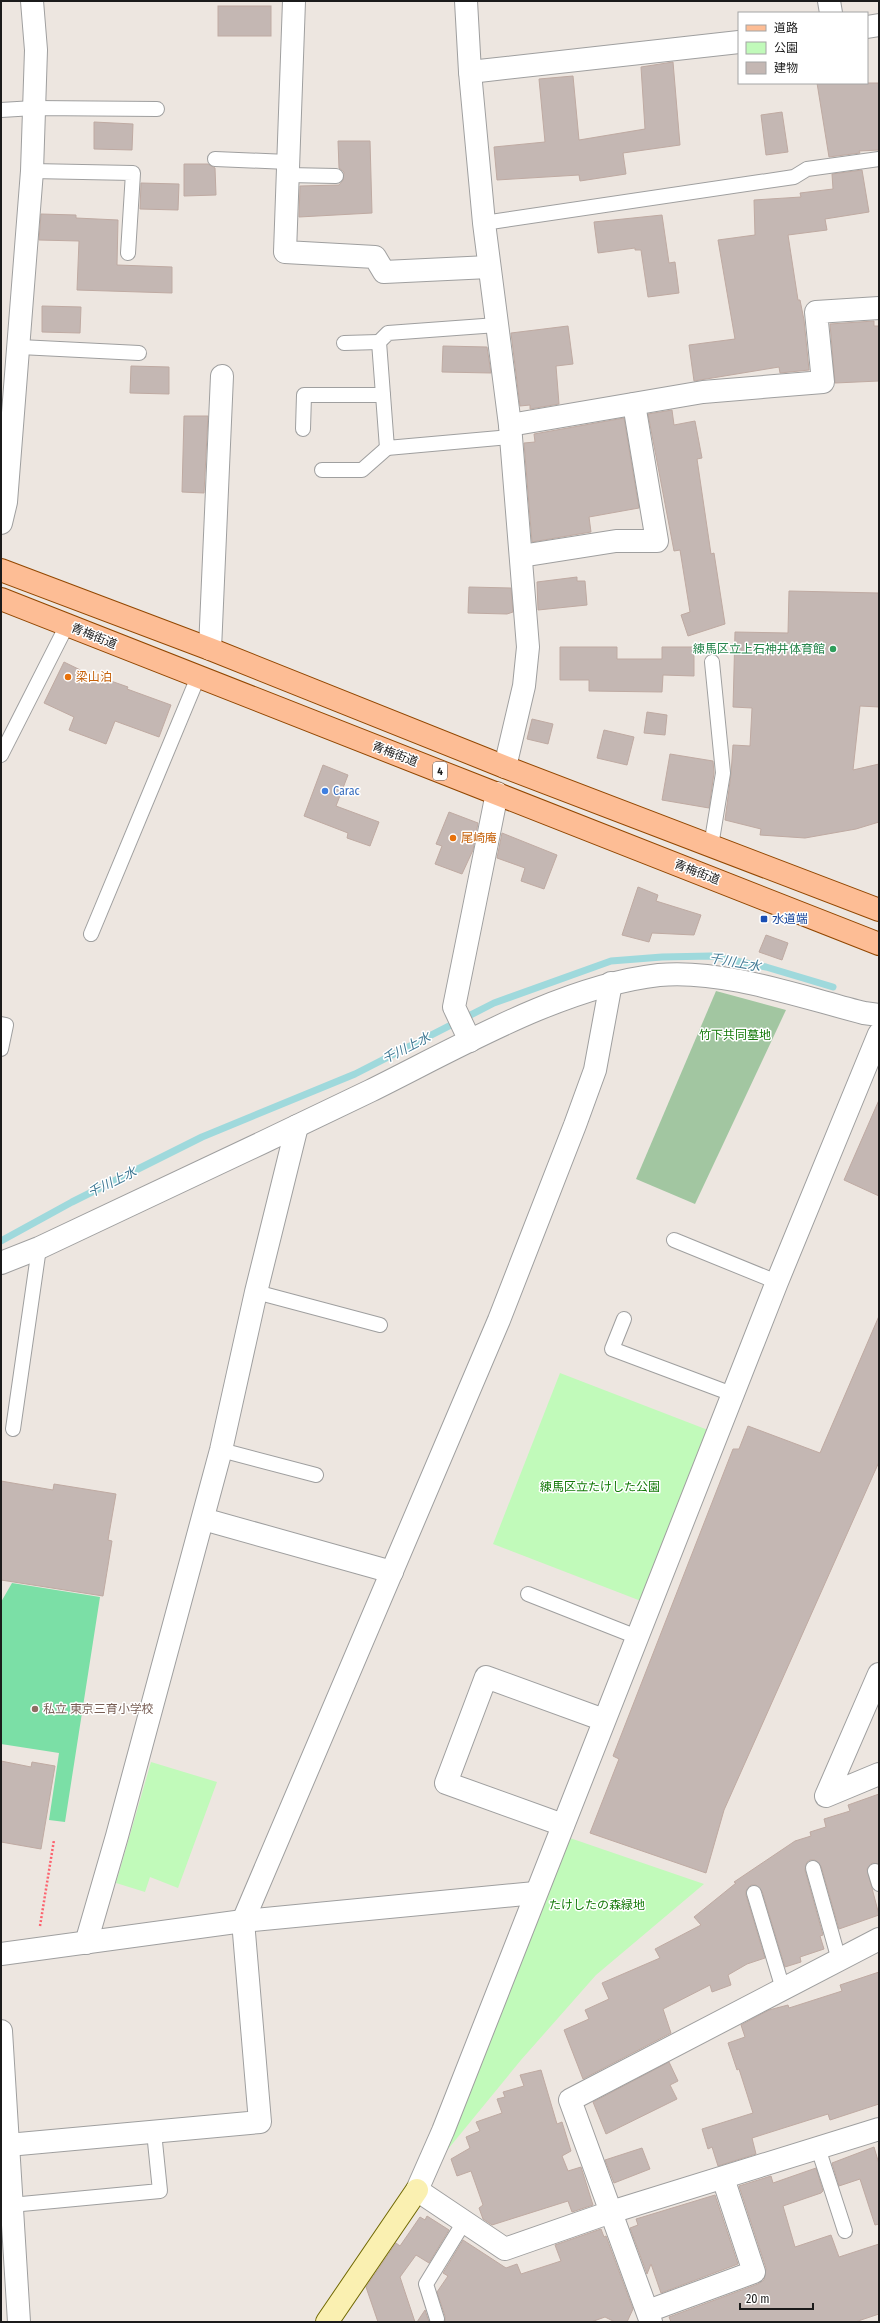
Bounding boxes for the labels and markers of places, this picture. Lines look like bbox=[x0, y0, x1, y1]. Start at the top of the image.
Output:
place label: 練馬区立上石神井体育館 bbox=[693, 642, 825, 656]
marker: 練馬区立上石神井体育館 bbox=[828, 644, 838, 654]
place label: 梁山泊 bbox=[76, 670, 112, 684]
marker: 梁山泊 bbox=[63, 672, 73, 682]
place label: Carac bbox=[333, 784, 360, 798]
marker: Carac bbox=[320, 786, 330, 796]
place label: 尾崎庵 bbox=[461, 831, 497, 845]
marker: 尾崎庵 bbox=[448, 833, 458, 843]
place label: 水道端 bbox=[772, 912, 808, 926]
marker: 水道端 bbox=[759, 914, 769, 924]
place label: 私立 東京三育小学校 bbox=[43, 1702, 154, 1716]
marker: 私立 東京三育小学校 bbox=[30, 1704, 40, 1714]

